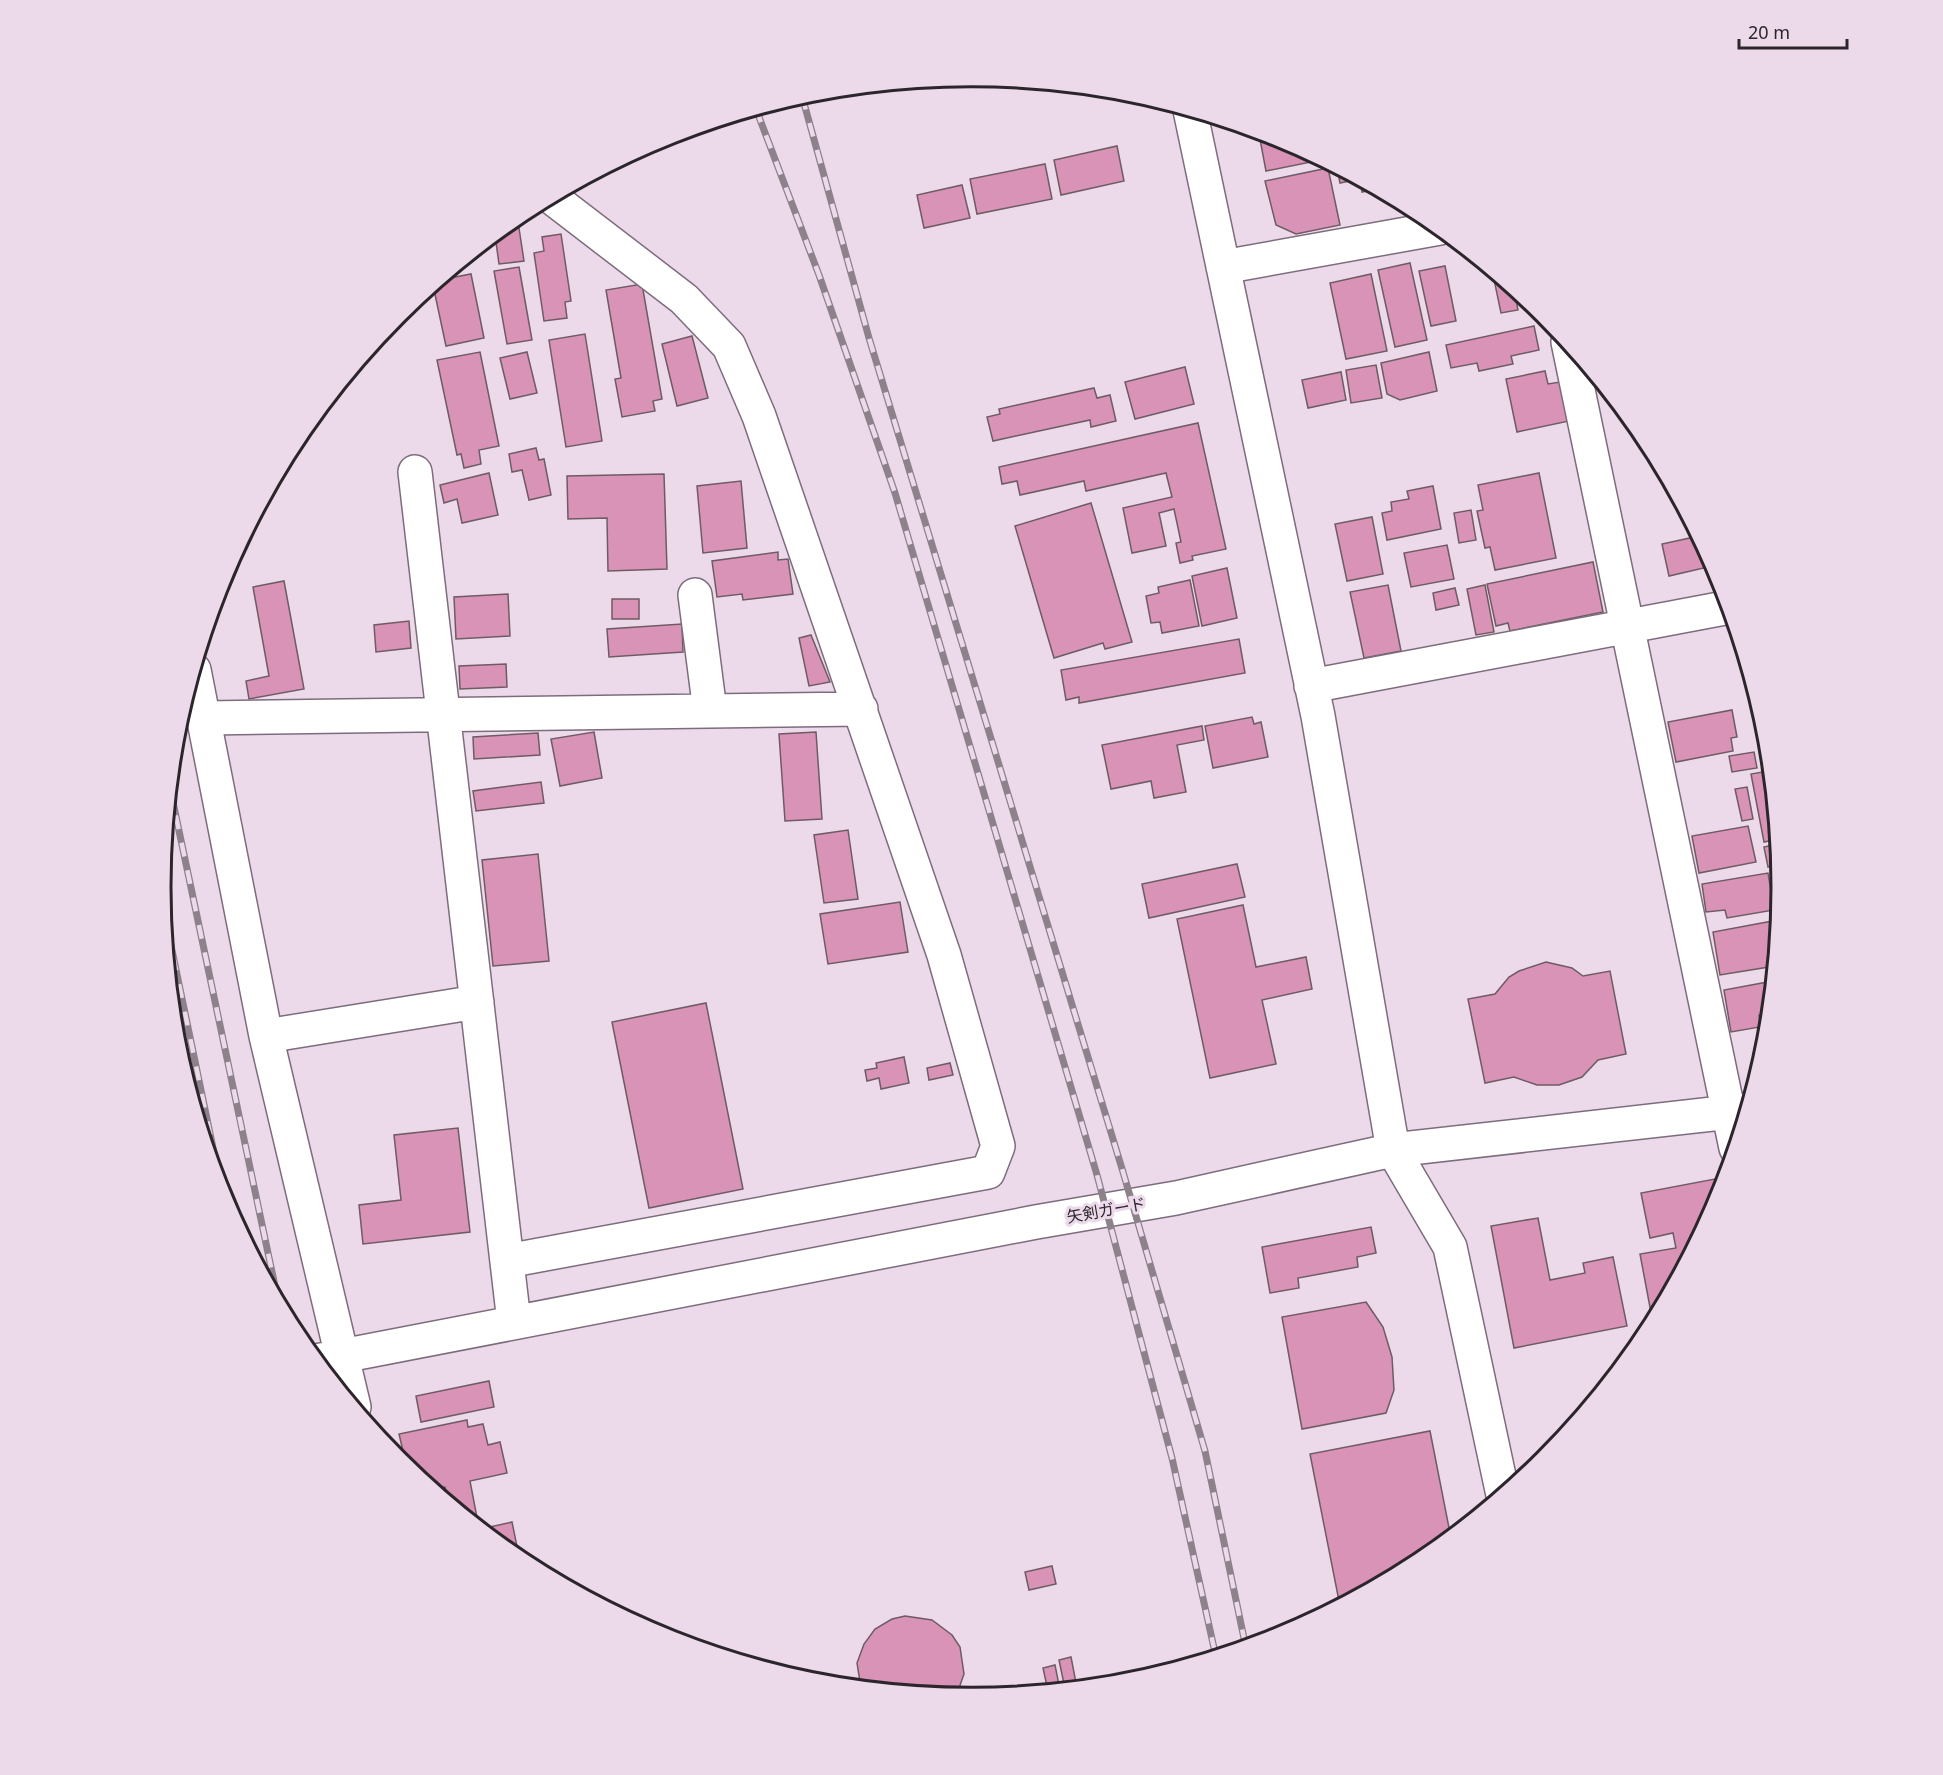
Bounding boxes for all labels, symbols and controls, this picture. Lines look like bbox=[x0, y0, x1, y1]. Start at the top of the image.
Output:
scale bar bbox=[1739, 12, 1847, 50]
text: 20 m bbox=[1748, 20, 1790, 44]
street label: 矢剣ガード bbox=[1065, 1192, 1147, 1228]

